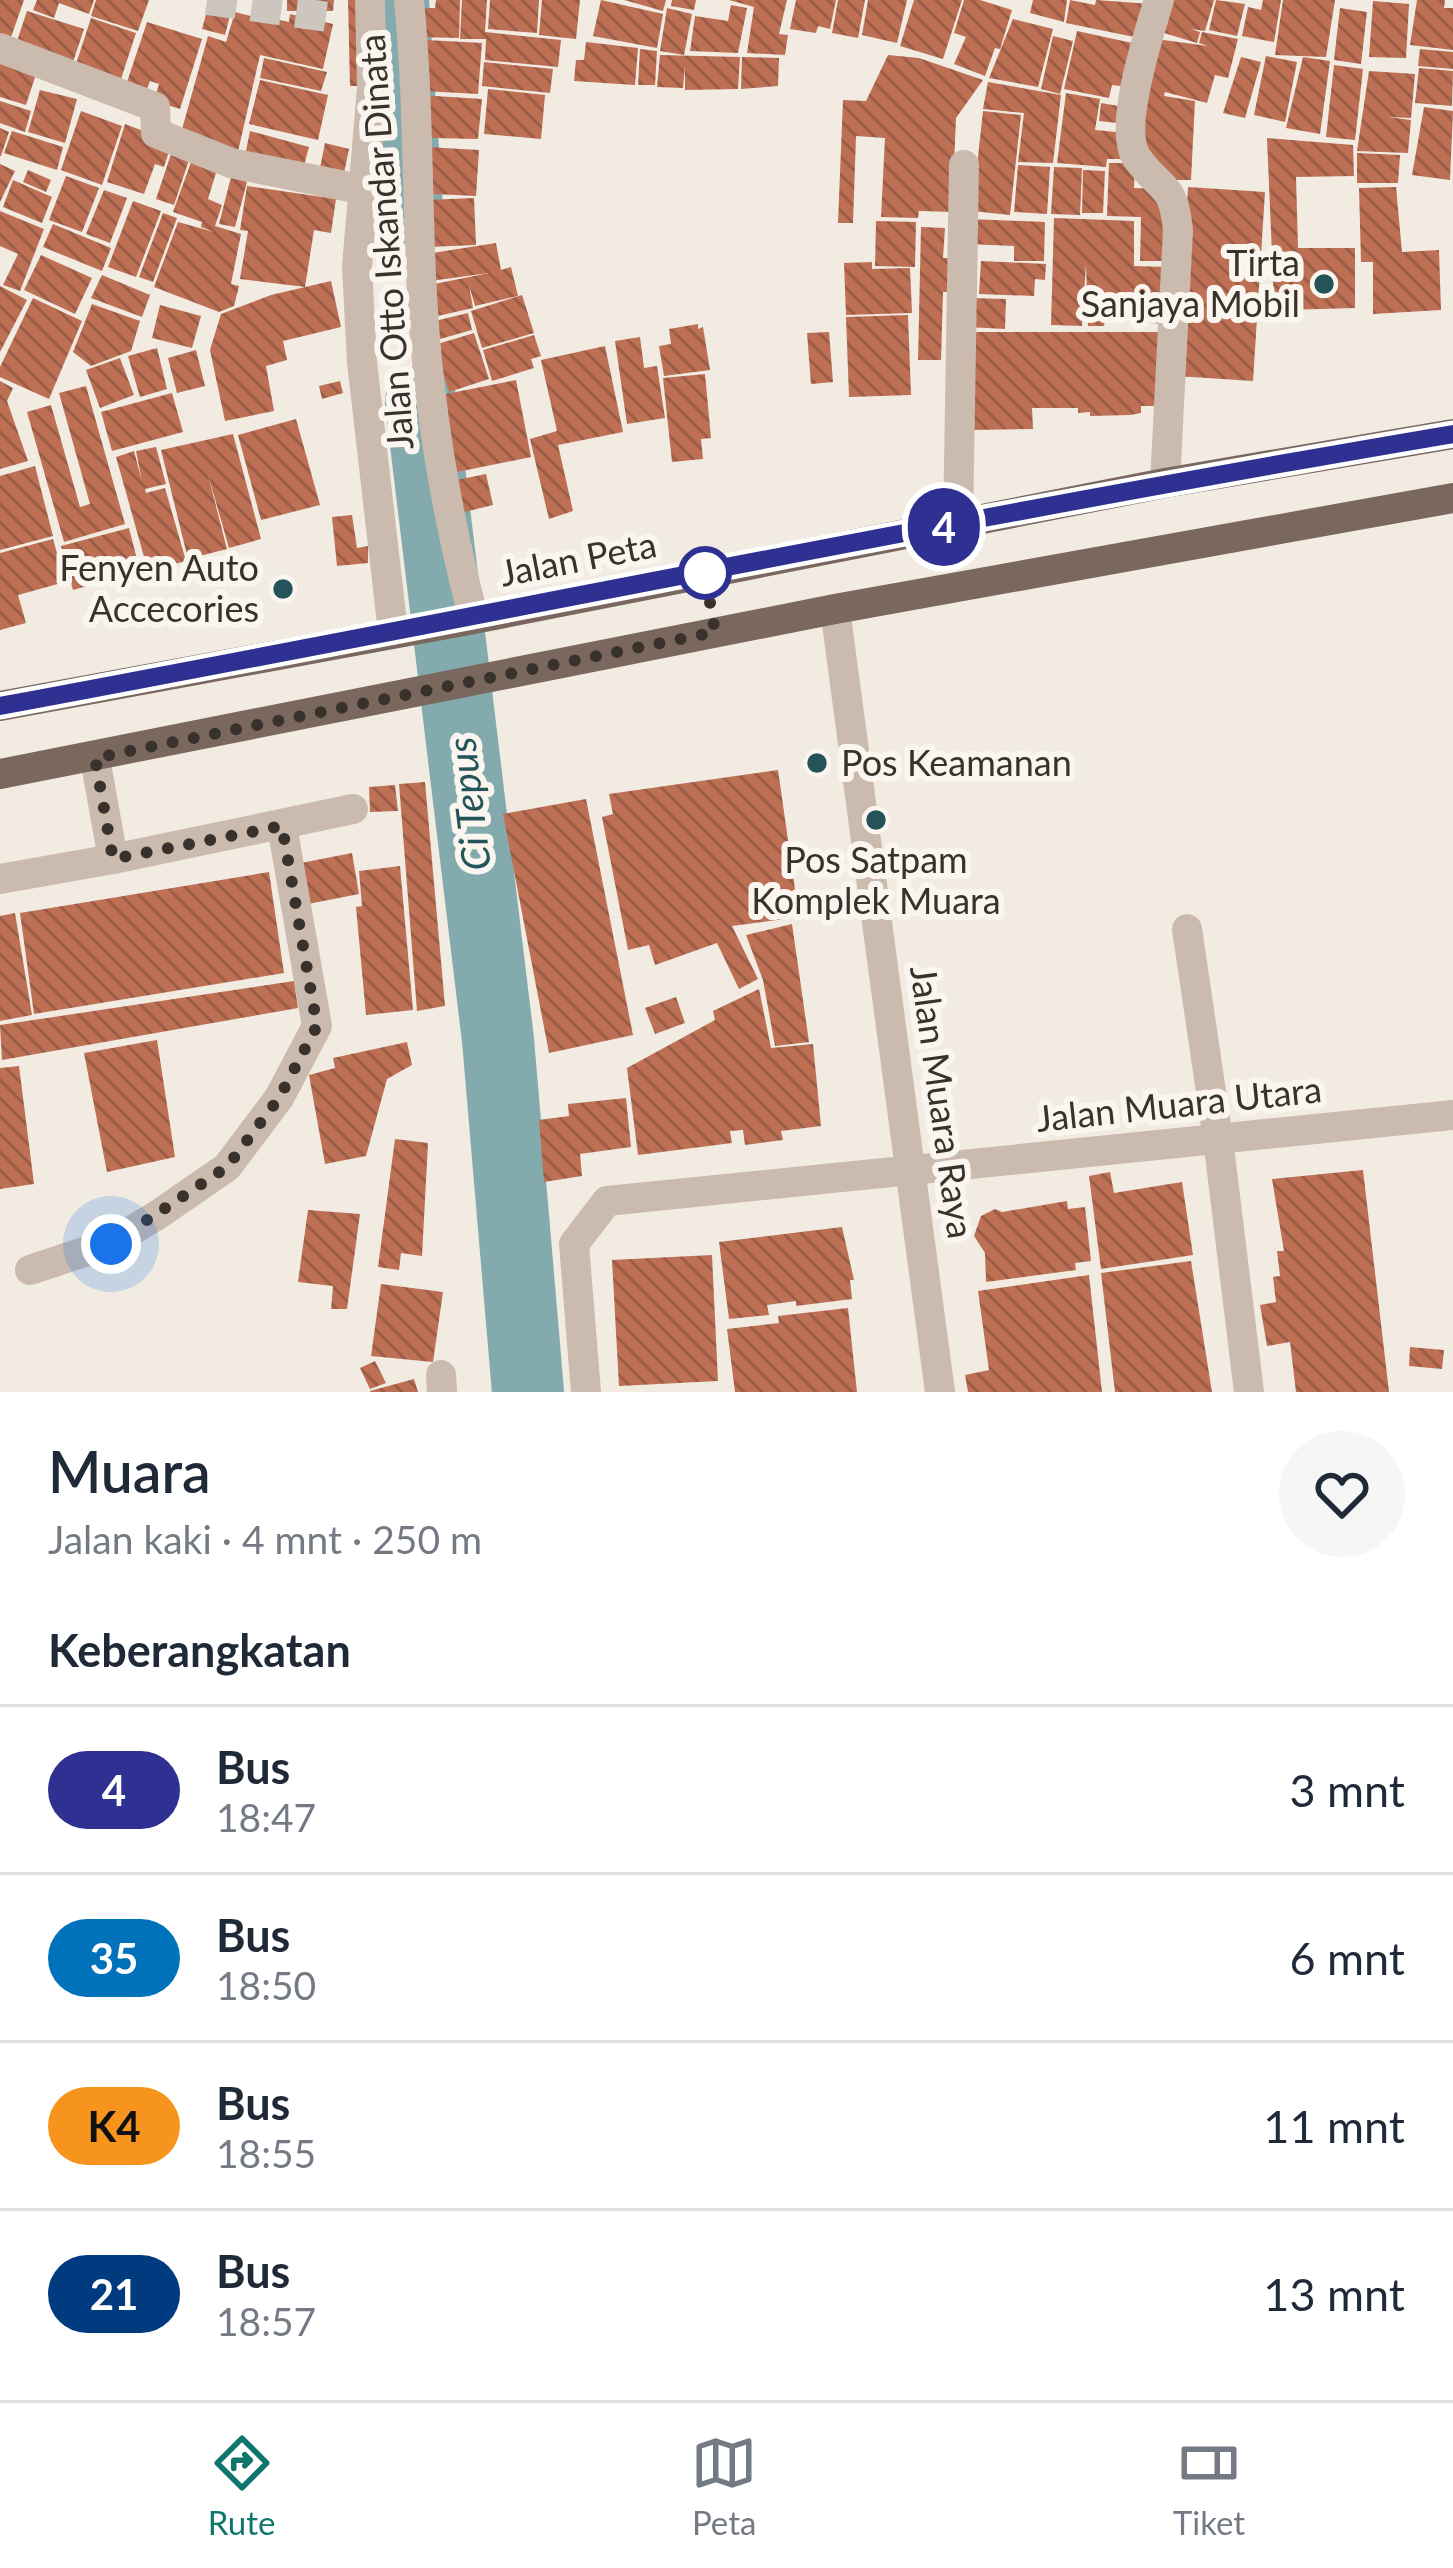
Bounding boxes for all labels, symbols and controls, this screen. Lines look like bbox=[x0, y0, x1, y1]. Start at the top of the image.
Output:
street label: Jalan Otto Iskandar Dinata bbox=[349, 33, 421, 451]
place label: Tirta Sanjaya Mobil bbox=[1081, 240, 1300, 325]
marker: Tirta Sanjaya Mobil bbox=[1311, 271, 1337, 297]
line badge: 4 bbox=[905, 488, 983, 566]
text: 4 bbox=[932, 502, 956, 552]
street label: Jalan Peta bbox=[496, 521, 660, 595]
place label: Fenyen Auto Accecories bbox=[59, 545, 259, 630]
unlabelled marker bbox=[680, 548, 730, 598]
marker: Fenyen Auto Accecories bbox=[270, 576, 296, 602]
water label: Ci Tepus bbox=[437, 735, 499, 873]
place label: Pos Keamanan bbox=[841, 740, 1072, 784]
marker: Pos Keamanan bbox=[804, 750, 830, 776]
marker: Pos Satpam Komplek Muara bbox=[863, 807, 889, 833]
place label: Pos Satpam Komplek Muara bbox=[751, 837, 1001, 922]
street label: Jalan Muara Raya bbox=[902, 963, 984, 1241]
street label: Jalan Muara Utara bbox=[1034, 1066, 1324, 1140]
your location bbox=[81, 1214, 141, 1274]
button: heart bbox=[1279, 1431, 1405, 1557]
text: Muara bbox=[48, 1437, 211, 1505]
text: Jalan kaki · 4 mnt · 250 m bbox=[48, 1516, 482, 1562]
text: Keberangkatan bbox=[48, 1623, 351, 1677]
text: Bus bbox=[216, 1740, 290, 1794]
text: 3 mnt bbox=[1289, 1763, 1405, 1817]
text: 4 bbox=[102, 1765, 126, 1815]
text: 18:47 bbox=[216, 1794, 316, 1840]
text: Bus bbox=[216, 1908, 290, 1962]
text: 6 mnt bbox=[1289, 1931, 1405, 1985]
text: 35 bbox=[90, 1933, 138, 1983]
text: 18:50 bbox=[216, 1962, 316, 2008]
text: Bus bbox=[216, 2076, 290, 2130]
text: 11 mnt bbox=[1263, 2099, 1405, 2153]
text: K4 bbox=[87, 2101, 141, 2151]
text: 18:55 bbox=[216, 2130, 316, 2176]
text: Bus bbox=[216, 2244, 290, 2298]
text: 13 mnt bbox=[1263, 2267, 1405, 2321]
text: 21 bbox=[90, 2269, 138, 2319]
text: 18:57 bbox=[216, 2298, 316, 2344]
tab: Rute bbox=[208, 2430, 275, 2542]
tab: Peta bbox=[691, 2430, 757, 2542]
tab: Tiket bbox=[1173, 2430, 1245, 2542]

